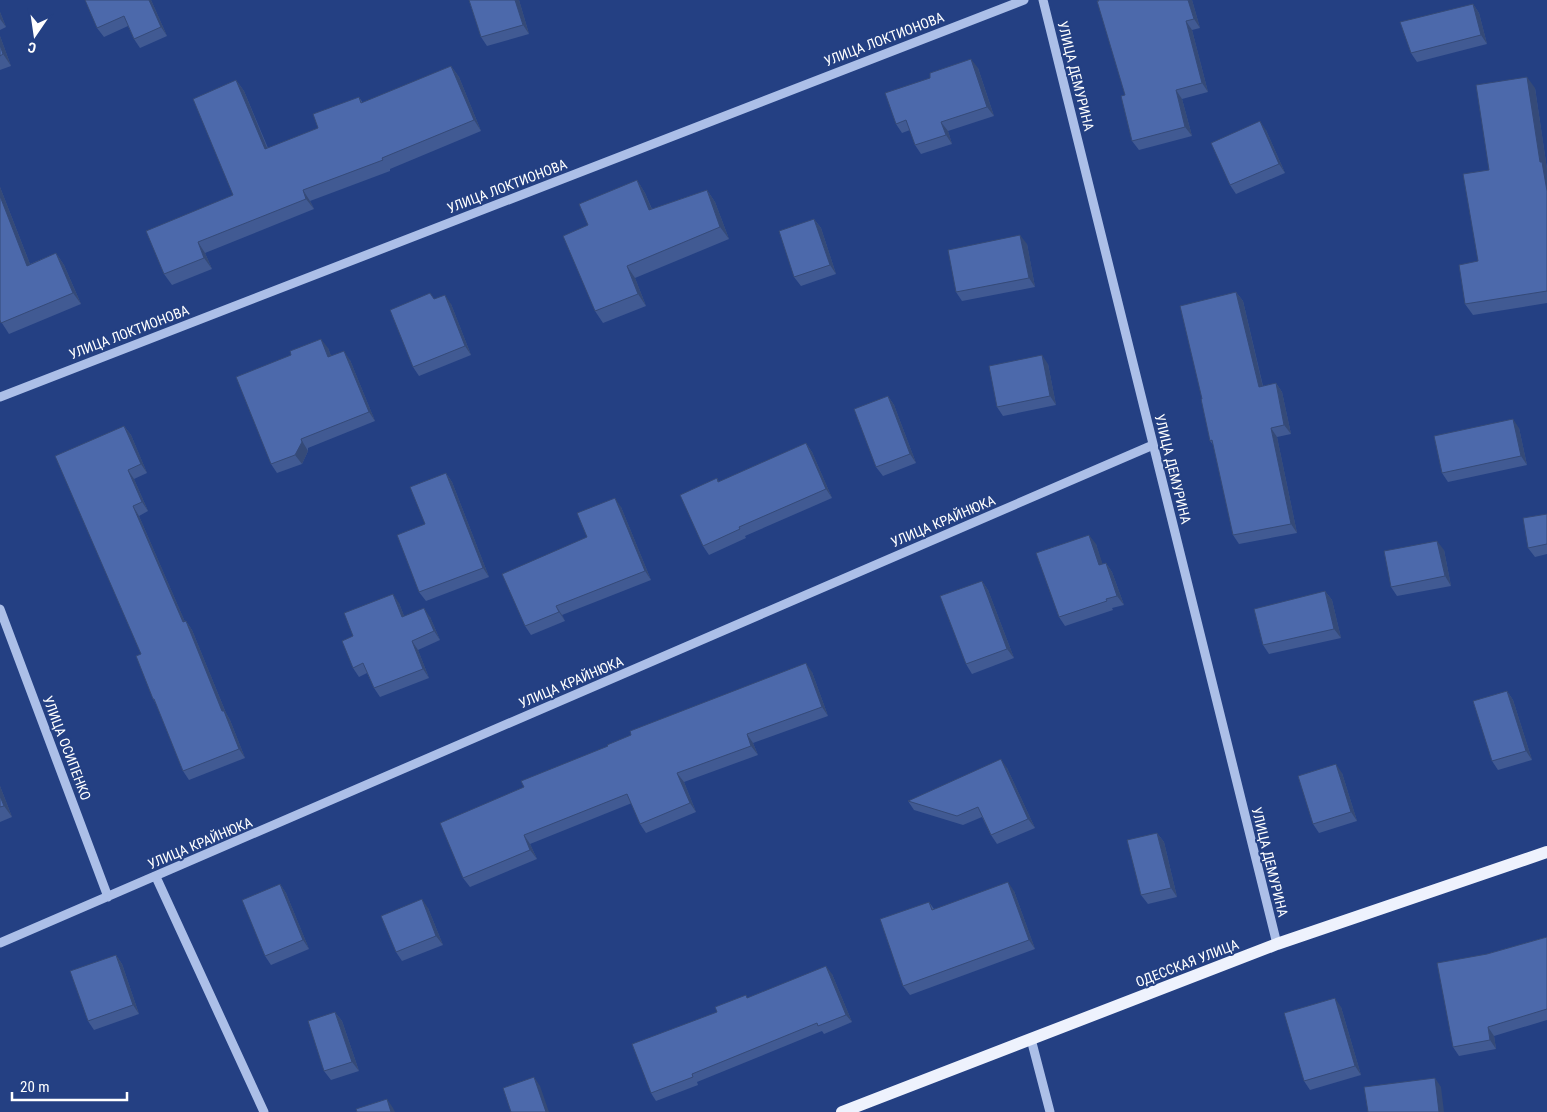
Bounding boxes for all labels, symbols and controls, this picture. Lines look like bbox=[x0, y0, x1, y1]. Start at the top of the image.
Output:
street label: УЛИЦА ЛОКТИОНОВА bbox=[822, 9, 946, 69]
north arrow bbox=[10, 10, 60, 60]
street label: УЛИЦА ДЕМУРИНА bbox=[1055, 19, 1097, 133]
text: С bbox=[26, 39, 38, 56]
street label: УЛИЦА ЛОКТИОНОВА bbox=[445, 156, 569, 216]
street label: УЛИЦА ЛОКТИОНОВА bbox=[67, 302, 191, 362]
street label: УЛИЦА ДЕМУРИНА bbox=[1152, 412, 1194, 526]
street label: УЛИЦА КРАЙНЮКА bbox=[888, 492, 998, 550]
street label: УЛИЦА КРАЙНЮКА bbox=[516, 653, 626, 711]
street label: УЛИЦА ОСИПЕНКО bbox=[40, 694, 94, 802]
street label: УЛИЦА ДЕМУРИНА bbox=[1249, 805, 1291, 919]
street label: УЛИЦА КРАЙНЮКА bbox=[145, 814, 255, 872]
street label: ОДЕССКАЯ УЛИЦА bbox=[1133, 936, 1241, 990]
scale bar bbox=[12, 1070, 128, 1102]
text: 20 m bbox=[20, 1078, 50, 1096]

